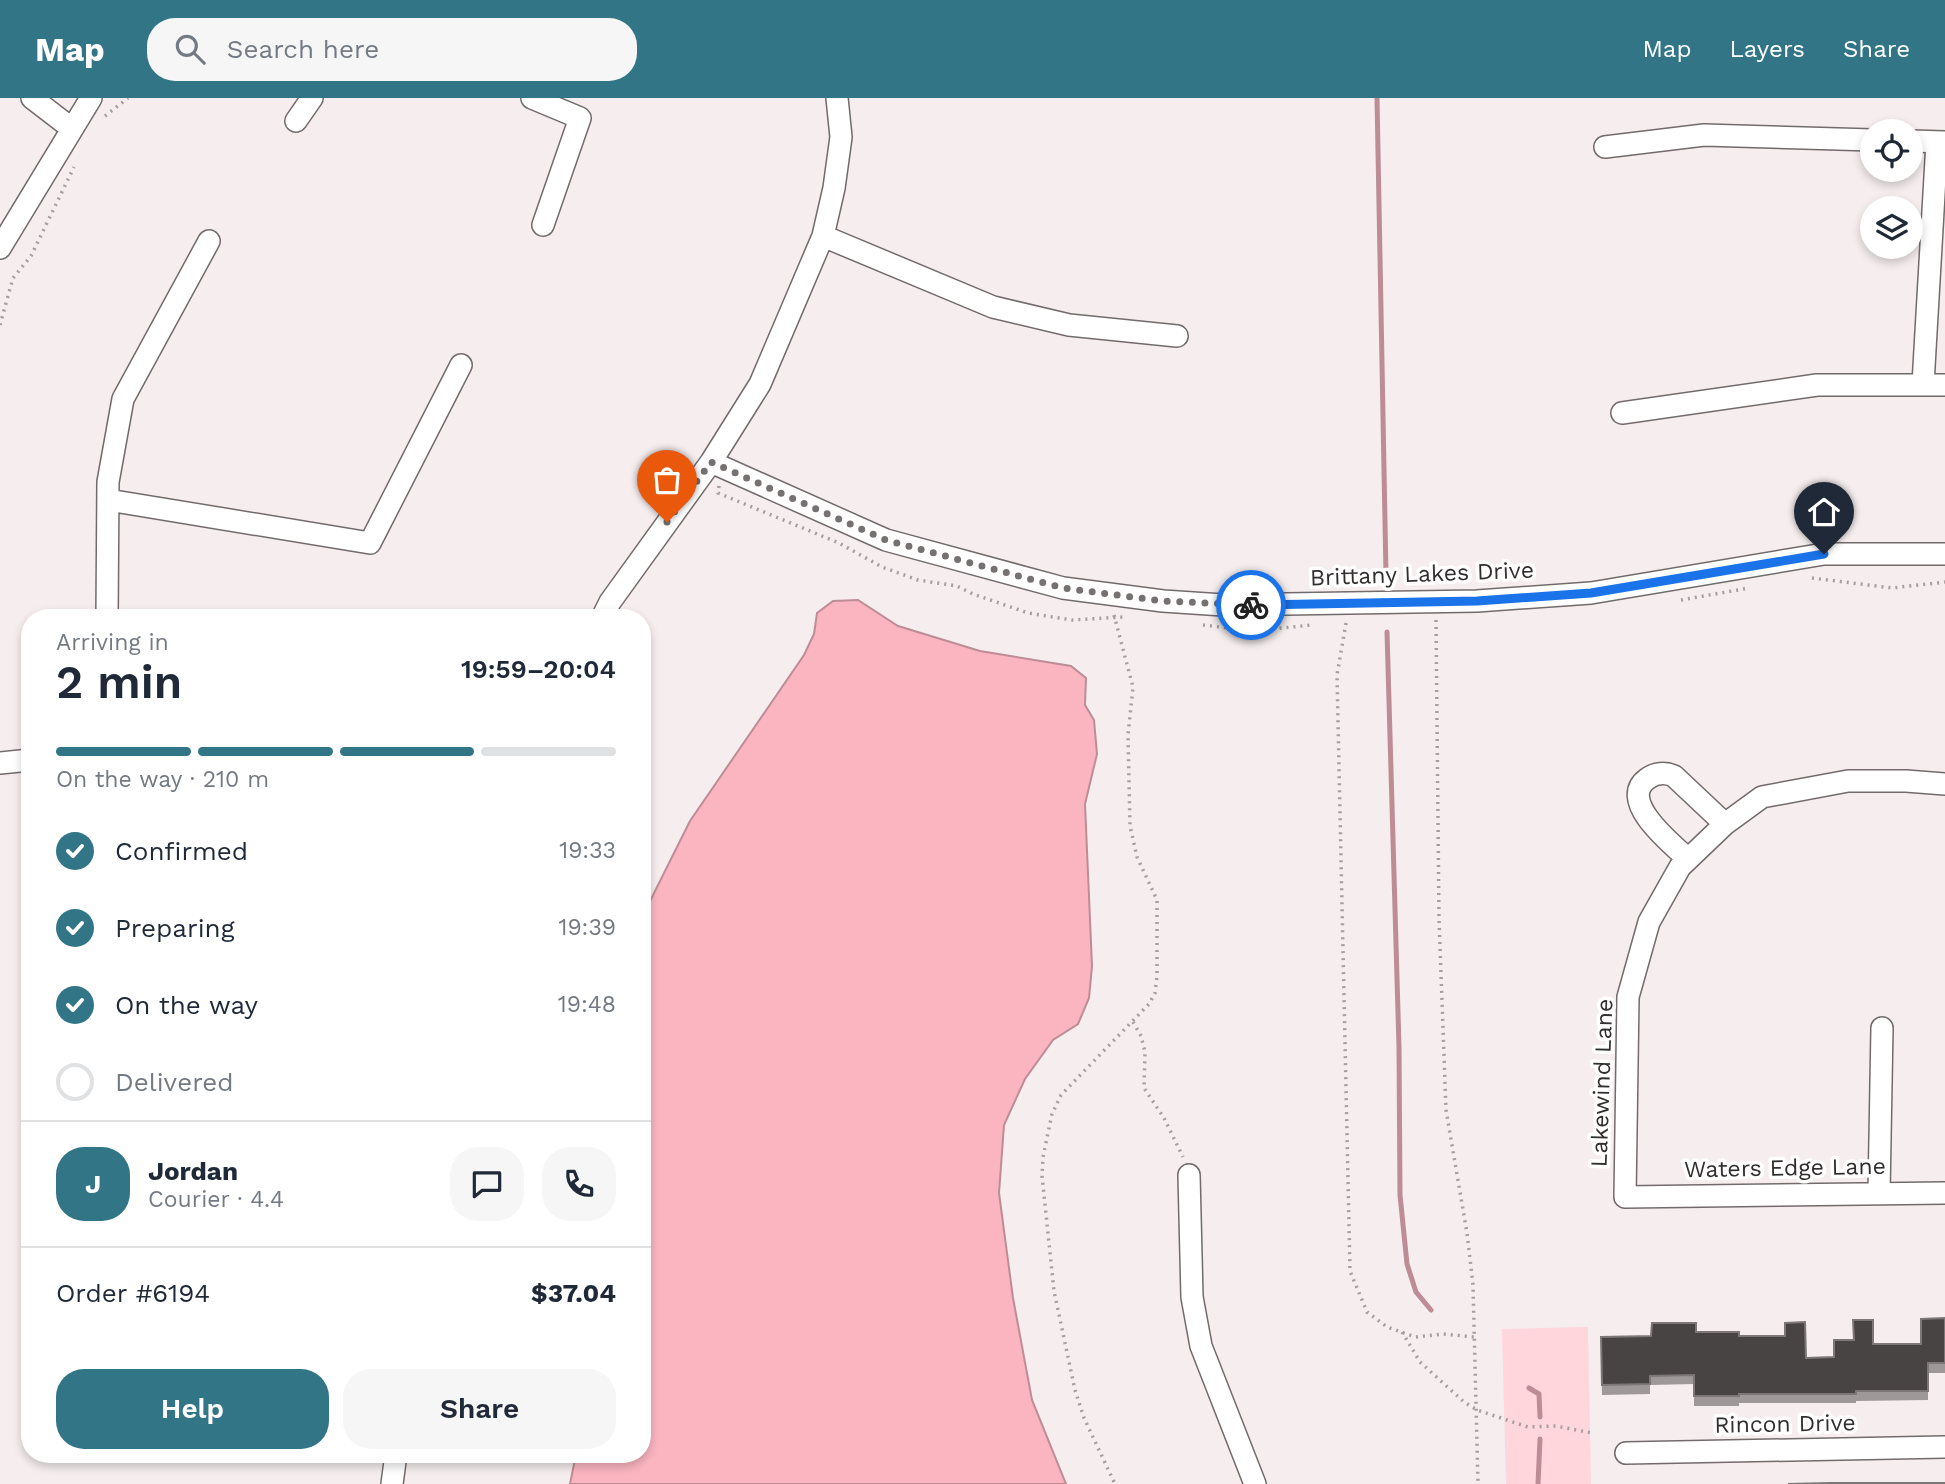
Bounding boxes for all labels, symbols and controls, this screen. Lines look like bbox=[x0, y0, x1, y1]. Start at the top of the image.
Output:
search box bbox=[147, 18, 637, 81]
text: Map bbox=[35, 30, 105, 69]
icon: search bbox=[171, 30, 209, 68]
text: Search here bbox=[227, 34, 379, 64]
text: Map bbox=[1643, 35, 1691, 63]
text: Layers bbox=[1729, 35, 1805, 63]
text: Share bbox=[1843, 35, 1910, 63]
map controls bbox=[1860, 119, 1923, 259]
button: locate bbox=[1860, 119, 1923, 182]
button: layers bbox=[1860, 196, 1923, 259]
pin bbox=[637, 450, 697, 522]
icon: bag bbox=[648, 461, 686, 499]
pin bbox=[1794, 482, 1854, 554]
icon: home bbox=[1805, 493, 1843, 531]
street label: Brittany Lakes Drive bbox=[1309, 557, 1535, 591]
courier bbox=[1216, 570, 1286, 640]
icon: bike bbox=[1232, 586, 1270, 624]
text: Arriving in bbox=[56, 629, 169, 656]
text: 19:59–20:04 bbox=[461, 654, 616, 684]
text: 2 min bbox=[56, 655, 182, 709]
text: On the way · 210 m bbox=[56, 766, 269, 793]
icon: check bbox=[56, 832, 94, 870]
text: Confirmed bbox=[115, 836, 248, 866]
text: 19:33 bbox=[559, 837, 616, 864]
icon: check bbox=[56, 909, 94, 947]
text: Preparing bbox=[115, 913, 235, 943]
text: 19:39 bbox=[558, 914, 616, 941]
icon: check bbox=[56, 986, 94, 1024]
text: On the way bbox=[115, 990, 258, 1020]
text: 19:48 bbox=[558, 991, 616, 1018]
street label: Lakewind Lane bbox=[1586, 998, 1618, 1168]
text: Delivered bbox=[115, 1067, 234, 1097]
button: chat bbox=[450, 1147, 524, 1221]
button: phone bbox=[542, 1147, 616, 1221]
street label: Waters Edge Lane bbox=[1684, 1153, 1886, 1183]
text: Jordan bbox=[148, 1156, 238, 1186]
text: J bbox=[85, 1169, 101, 1199]
text: Courier · 4.4 bbox=[148, 1186, 284, 1213]
text: Order #6194 bbox=[56, 1278, 210, 1308]
text: $37.04 bbox=[531, 1278, 616, 1308]
button: Help bbox=[56, 1369, 329, 1449]
button: Share bbox=[343, 1369, 616, 1449]
street label: Rincon Drive bbox=[1714, 1409, 1856, 1439]

